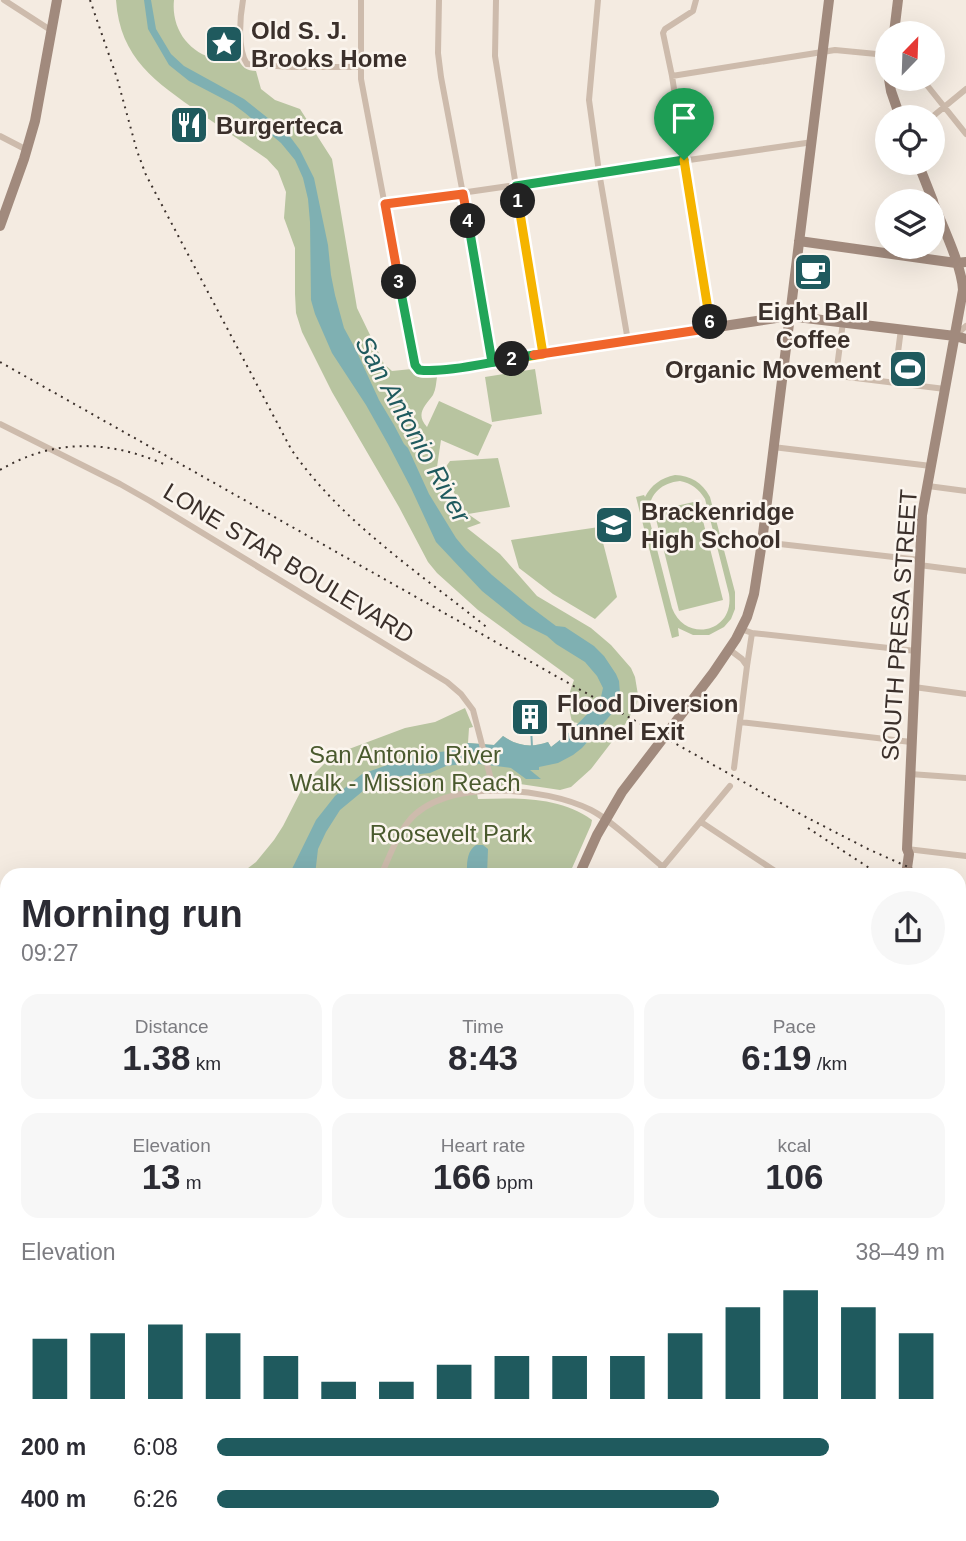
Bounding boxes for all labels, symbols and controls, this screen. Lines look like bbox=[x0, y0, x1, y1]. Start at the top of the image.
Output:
place label: Old S. J. Brooks Home bbox=[251, 17, 407, 72]
north arrow bbox=[875, 21, 945, 91]
map controls bbox=[875, 21, 945, 259]
place icon: Old S. J. Brooks Home bbox=[203, 23, 245, 65]
pin bbox=[654, 88, 714, 160]
icon: arrive bbox=[665, 99, 703, 137]
restaurant icon: Burgerteca bbox=[168, 104, 210, 146]
button: locate bbox=[875, 105, 945, 175]
place label: Burgerteca bbox=[216, 112, 343, 139]
pin: 1 bbox=[500, 184, 536, 218]
button: layers bbox=[875, 189, 945, 259]
text: 1 bbox=[512, 190, 523, 211]
pin: 4 bbox=[450, 204, 486, 238]
text: 4 bbox=[462, 210, 473, 231]
cafe icon: Eight Ball Coffee bbox=[792, 251, 834, 293]
pin: 3 bbox=[382, 264, 416, 300]
text: 3 bbox=[393, 271, 404, 292]
place label: Eight Ball Coffee bbox=[758, 298, 868, 353]
pin: 6 bbox=[692, 304, 728, 340]
text: 6 bbox=[704, 311, 715, 332]
water label: San Antonio River bbox=[349, 331, 477, 529]
pin: 2 bbox=[494, 342, 530, 376]
text: 2 bbox=[506, 348, 517, 369]
sports icon: Organic Movement bbox=[887, 348, 929, 390]
place label: Organic Movement bbox=[665, 356, 881, 383]
street label: LONE STAR BOULEVARD bbox=[159, 477, 419, 649]
street label: SOUTH PRESA STREET bbox=[876, 488, 922, 762]
place label: Brackenridge High School bbox=[641, 498, 794, 553]
school or university icon: Brackenridge High School bbox=[593, 504, 635, 546]
place label: Flood Diversion Tunnel Exit bbox=[557, 690, 738, 745]
building icon: Flood Diversion Tunnel Exit bbox=[509, 696, 551, 738]
park label: San Antonio River Walk - Mission Reach bbox=[289, 741, 521, 796]
park label: Roosevelt Park bbox=[370, 820, 533, 847]
button: share bbox=[871, 891, 945, 965]
text: Morning run bbox=[21, 893, 243, 935]
text: 09:27 bbox=[21, 940, 79, 966]
text: Distance bbox=[135, 1016, 209, 1037]
text: Time bbox=[462, 1016, 504, 1037]
text: Pace bbox=[773, 1016, 816, 1037]
text: 1.38 bbox=[122, 1038, 190, 1077]
text: 8:43 bbox=[448, 1038, 518, 1077]
text: 6:19 bbox=[741, 1038, 811, 1077]
text: km bbox=[190, 1053, 221, 1074]
text: /km bbox=[811, 1053, 847, 1074]
text: Elevation bbox=[133, 1135, 211, 1156]
text: Heart rate bbox=[441, 1135, 525, 1156]
text: kcal bbox=[777, 1135, 811, 1156]
text: 13 bbox=[142, 1157, 181, 1196]
text: 166 bbox=[433, 1157, 491, 1196]
text: 106 bbox=[765, 1157, 824, 1196]
text: m bbox=[181, 1172, 202, 1193]
text: bpm bbox=[491, 1172, 533, 1193]
text: Elevation bbox=[21, 1239, 116, 1265]
text: 38–49 m bbox=[855, 1239, 945, 1265]
text: 200 m bbox=[21, 1434, 86, 1460]
text: 6:08 bbox=[133, 1434, 178, 1460]
text: 400 m bbox=[21, 1486, 86, 1512]
text: 6:26 bbox=[133, 1486, 178, 1512]

